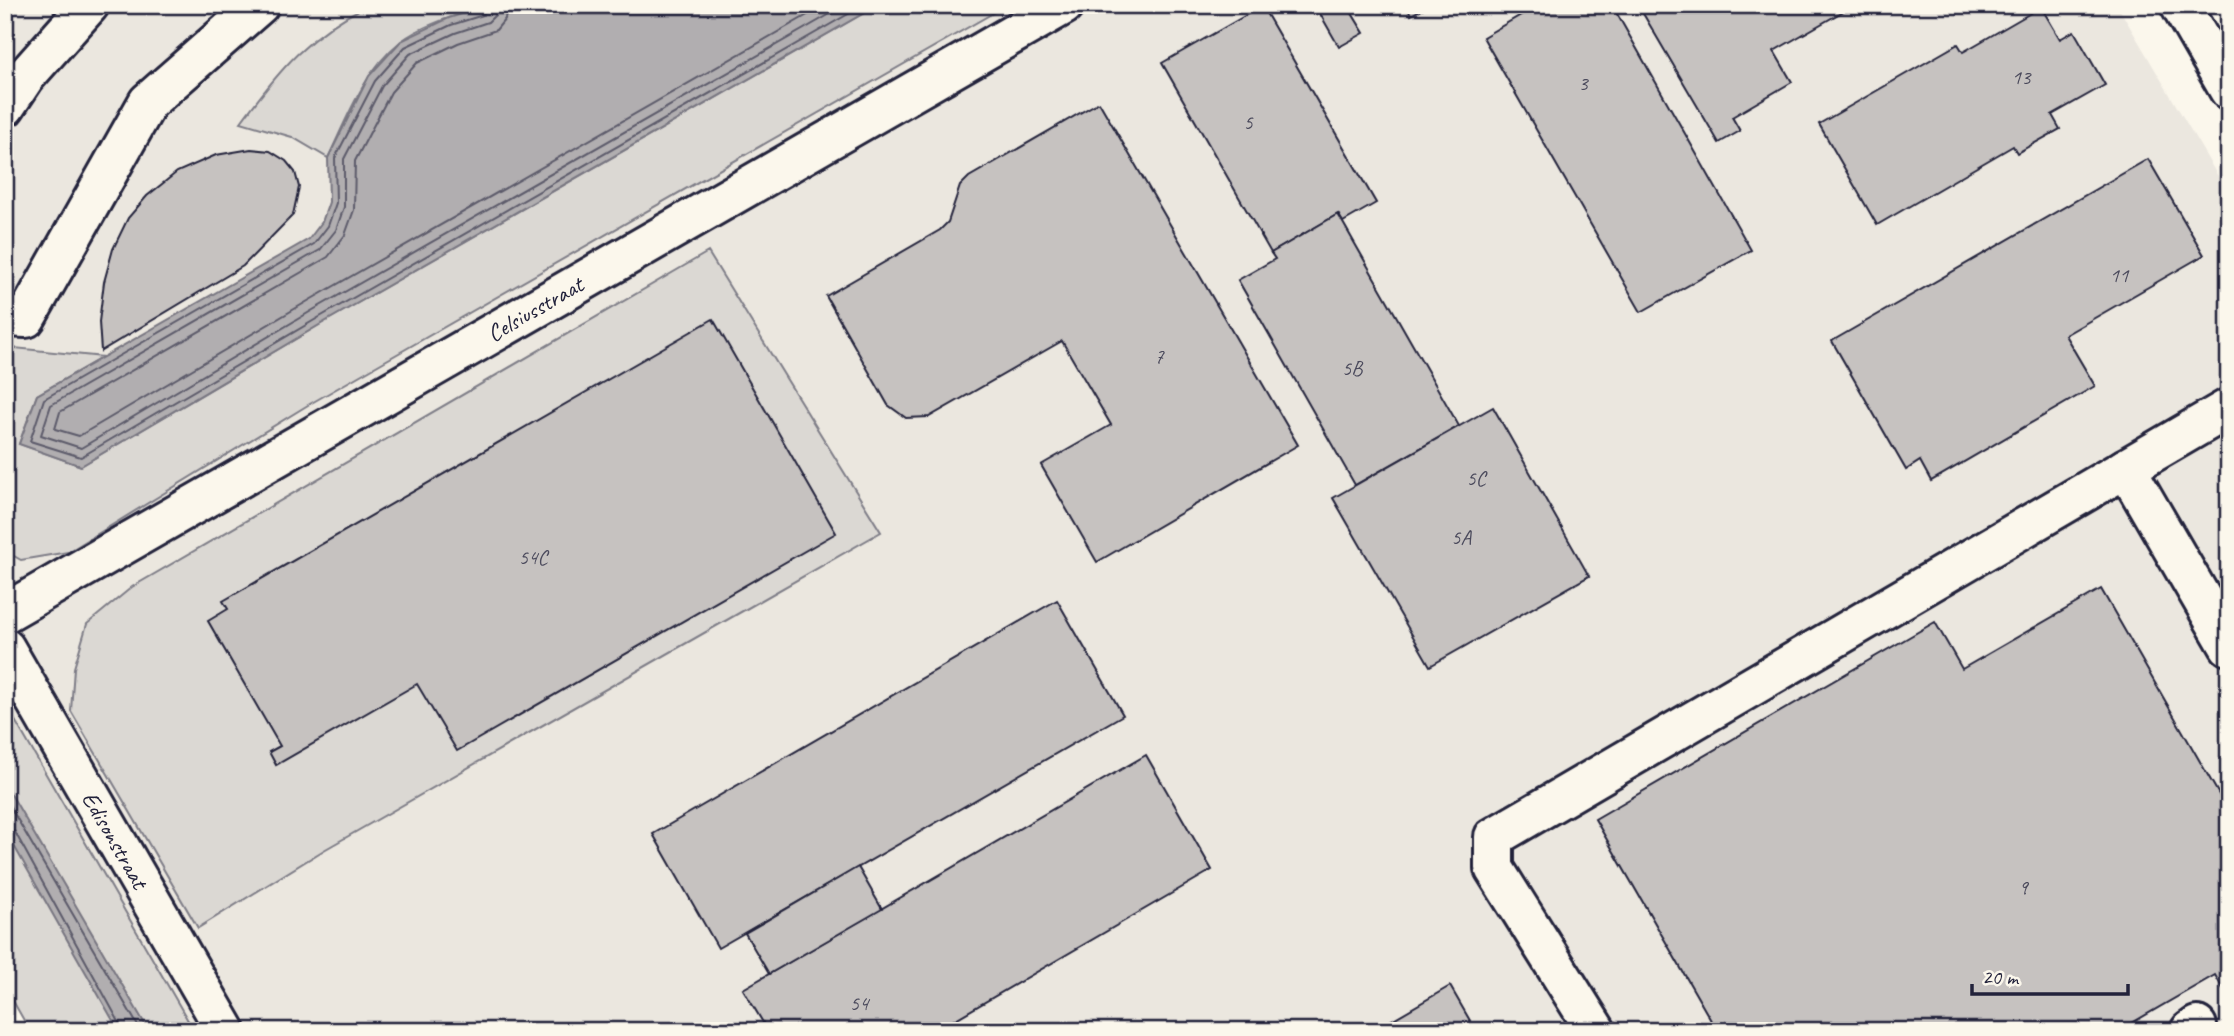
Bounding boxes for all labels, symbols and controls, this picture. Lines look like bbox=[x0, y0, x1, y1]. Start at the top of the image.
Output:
house number: 13 bbox=[2012, 64, 2032, 90]
house number: 3 bbox=[1578, 70, 1589, 96]
house number: 5 bbox=[1243, 109, 1254, 135]
house number: 11 bbox=[2110, 262, 2130, 288]
street label: Celsiusstraat bbox=[482, 268, 590, 348]
house number: 7 bbox=[1154, 343, 1165, 369]
house number: 5B bbox=[1342, 355, 1364, 381]
house number: 5C bbox=[1466, 465, 1488, 491]
house number: 5A bbox=[1451, 524, 1472, 550]
house number: 54C bbox=[519, 544, 549, 570]
street label: Edisonstraat bbox=[75, 786, 156, 896]
house number: 9 bbox=[2018, 874, 2029, 900]
scale bar bbox=[1972, 952, 2127, 996]
text: 20 m bbox=[1982, 964, 2020, 990]
house number: 54 bbox=[850, 990, 871, 1016]

